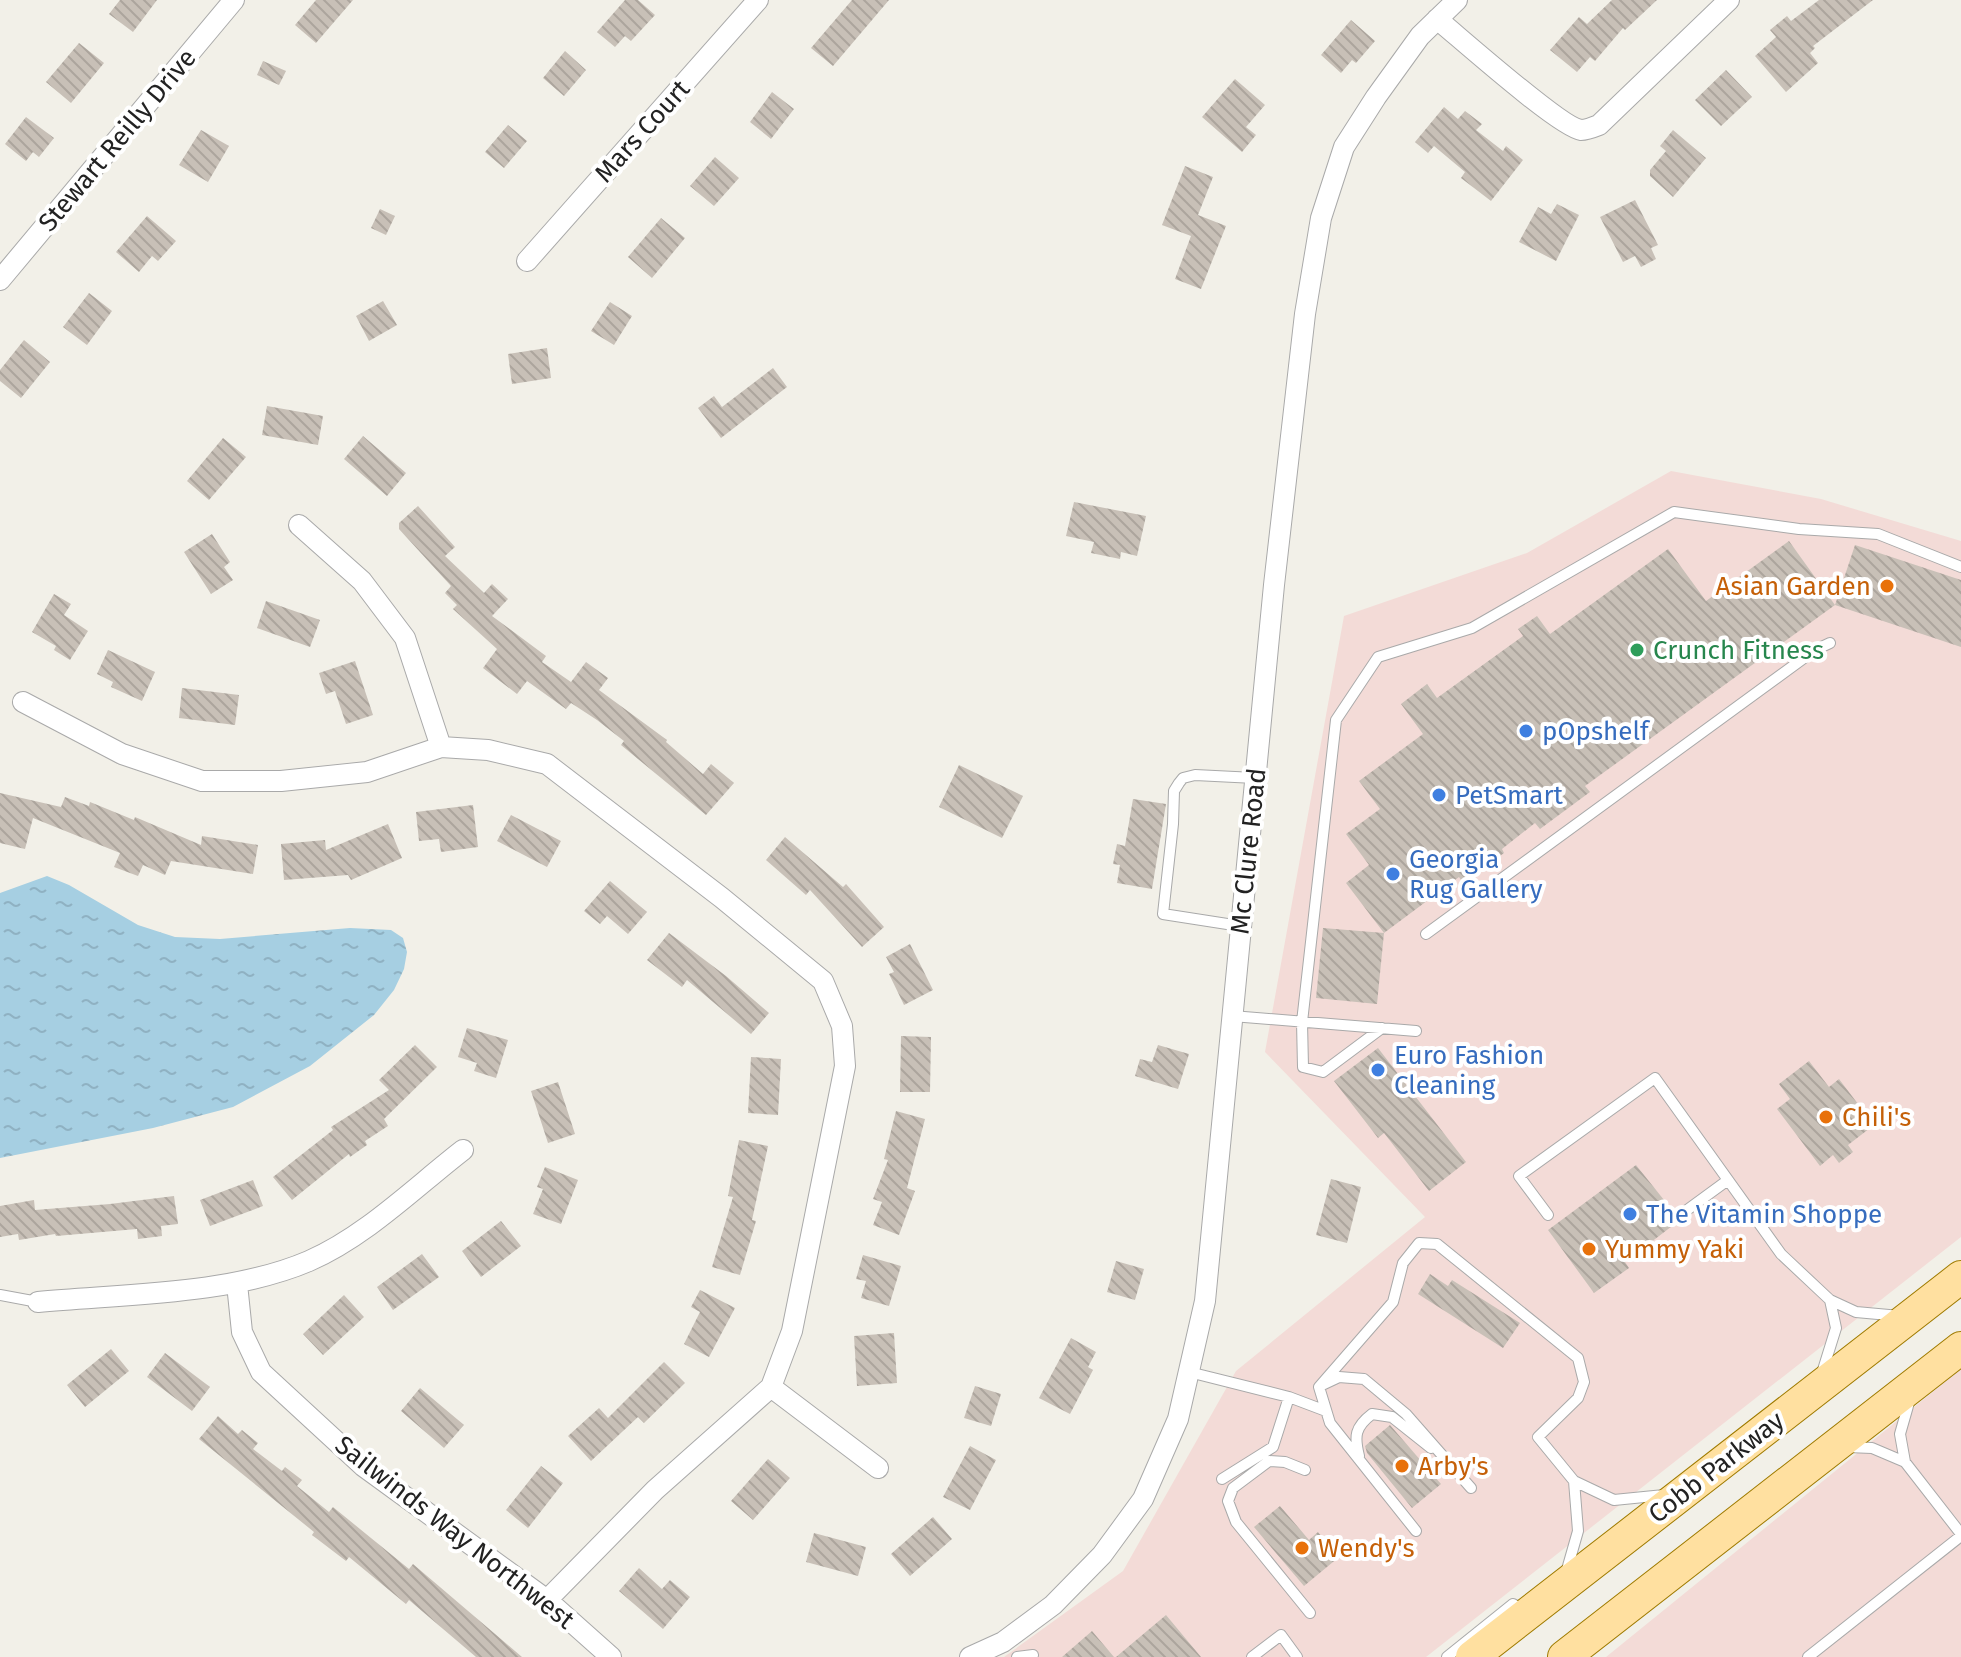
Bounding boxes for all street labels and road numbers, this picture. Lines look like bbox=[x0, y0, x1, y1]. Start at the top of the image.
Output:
street label: Stewart Reilly Drive bbox=[32, 43, 203, 238]
street label: Mars Court bbox=[588, 73, 697, 189]
street label: Mc Clure Road bbox=[1224, 766, 1273, 936]
street label: Cobb Parkway bbox=[1643, 1405, 1790, 1530]
street label: Sailwinds Way Northwest bbox=[329, 1429, 581, 1636]

